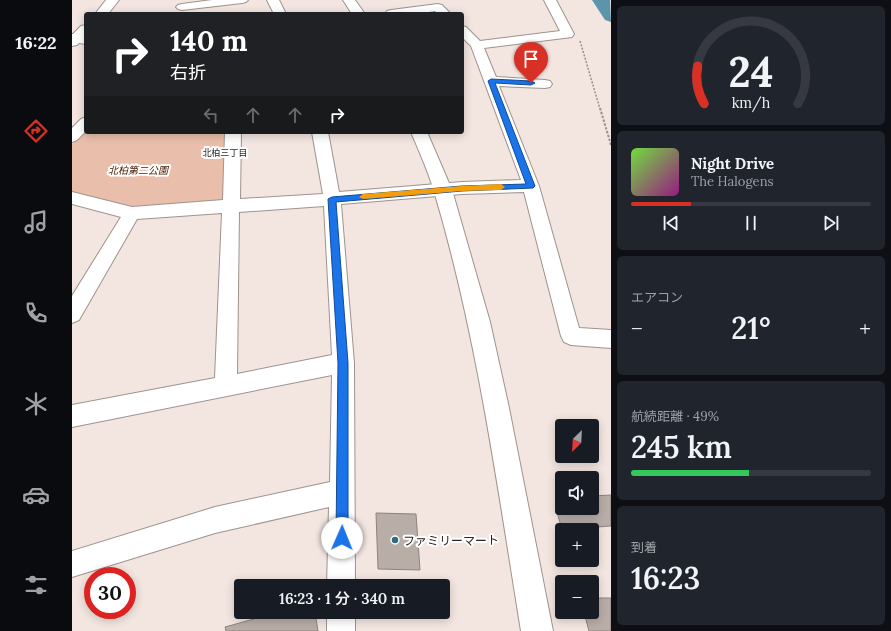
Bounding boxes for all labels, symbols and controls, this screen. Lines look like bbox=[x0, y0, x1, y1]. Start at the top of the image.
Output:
text: 140 m bbox=[170, 23, 248, 59]
icon: right bbox=[104, 28, 156, 80]
text: 16:22 bbox=[15, 31, 57, 54]
pin bbox=[514, 42, 548, 83]
text: 24 bbox=[729, 44, 773, 97]
icon: arrive bbox=[520, 48, 542, 70]
text: 右折 bbox=[170, 61, 206, 84]
text: km/h bbox=[732, 93, 771, 112]
icon: left bbox=[200, 104, 222, 126]
icon: ahead bbox=[242, 104, 264, 126]
icon: ahead bbox=[284, 104, 306, 126]
icon: right bbox=[326, 104, 348, 126]
icon: directions bbox=[22, 117, 50, 145]
district label: 北柏三丁目 bbox=[202, 147, 248, 158]
text: Night Drive bbox=[691, 154, 774, 173]
park label: 北柏第二公園 bbox=[108, 164, 170, 177]
text: The Halogens bbox=[691, 173, 774, 190]
icon: music bbox=[22, 208, 50, 236]
icon: previous bbox=[660, 212, 682, 234]
icon: pause bbox=[740, 212, 762, 234]
icon: next bbox=[820, 212, 842, 234]
text: エアコン bbox=[631, 289, 683, 306]
icon: phone bbox=[22, 299, 50, 327]
text: 21° bbox=[731, 309, 771, 347]
text: − bbox=[631, 314, 643, 342]
text: + bbox=[859, 314, 871, 342]
icon: climate bbox=[22, 390, 50, 418]
text: 航続距離 · 49% bbox=[631, 408, 719, 425]
north arrow bbox=[555, 419, 599, 463]
map controls bbox=[555, 419, 599, 619]
text: 245 km bbox=[631, 428, 732, 466]
button: sound bbox=[555, 471, 599, 515]
icon: car bbox=[22, 481, 50, 509]
position arrow bbox=[321, 517, 363, 559]
button: + bbox=[555, 523, 599, 567]
place label: ファミリーマート bbox=[403, 533, 499, 548]
marker: ファミリーマート bbox=[390, 535, 400, 545]
text: 到着 bbox=[631, 539, 657, 556]
text: 16:23 bbox=[631, 559, 700, 597]
speed limit sign: 30 bbox=[84, 567, 136, 619]
icon: filters bbox=[22, 571, 50, 599]
button: − bbox=[555, 575, 599, 619]
text: 16:23 · 1 分 · 340 m bbox=[279, 589, 405, 608]

